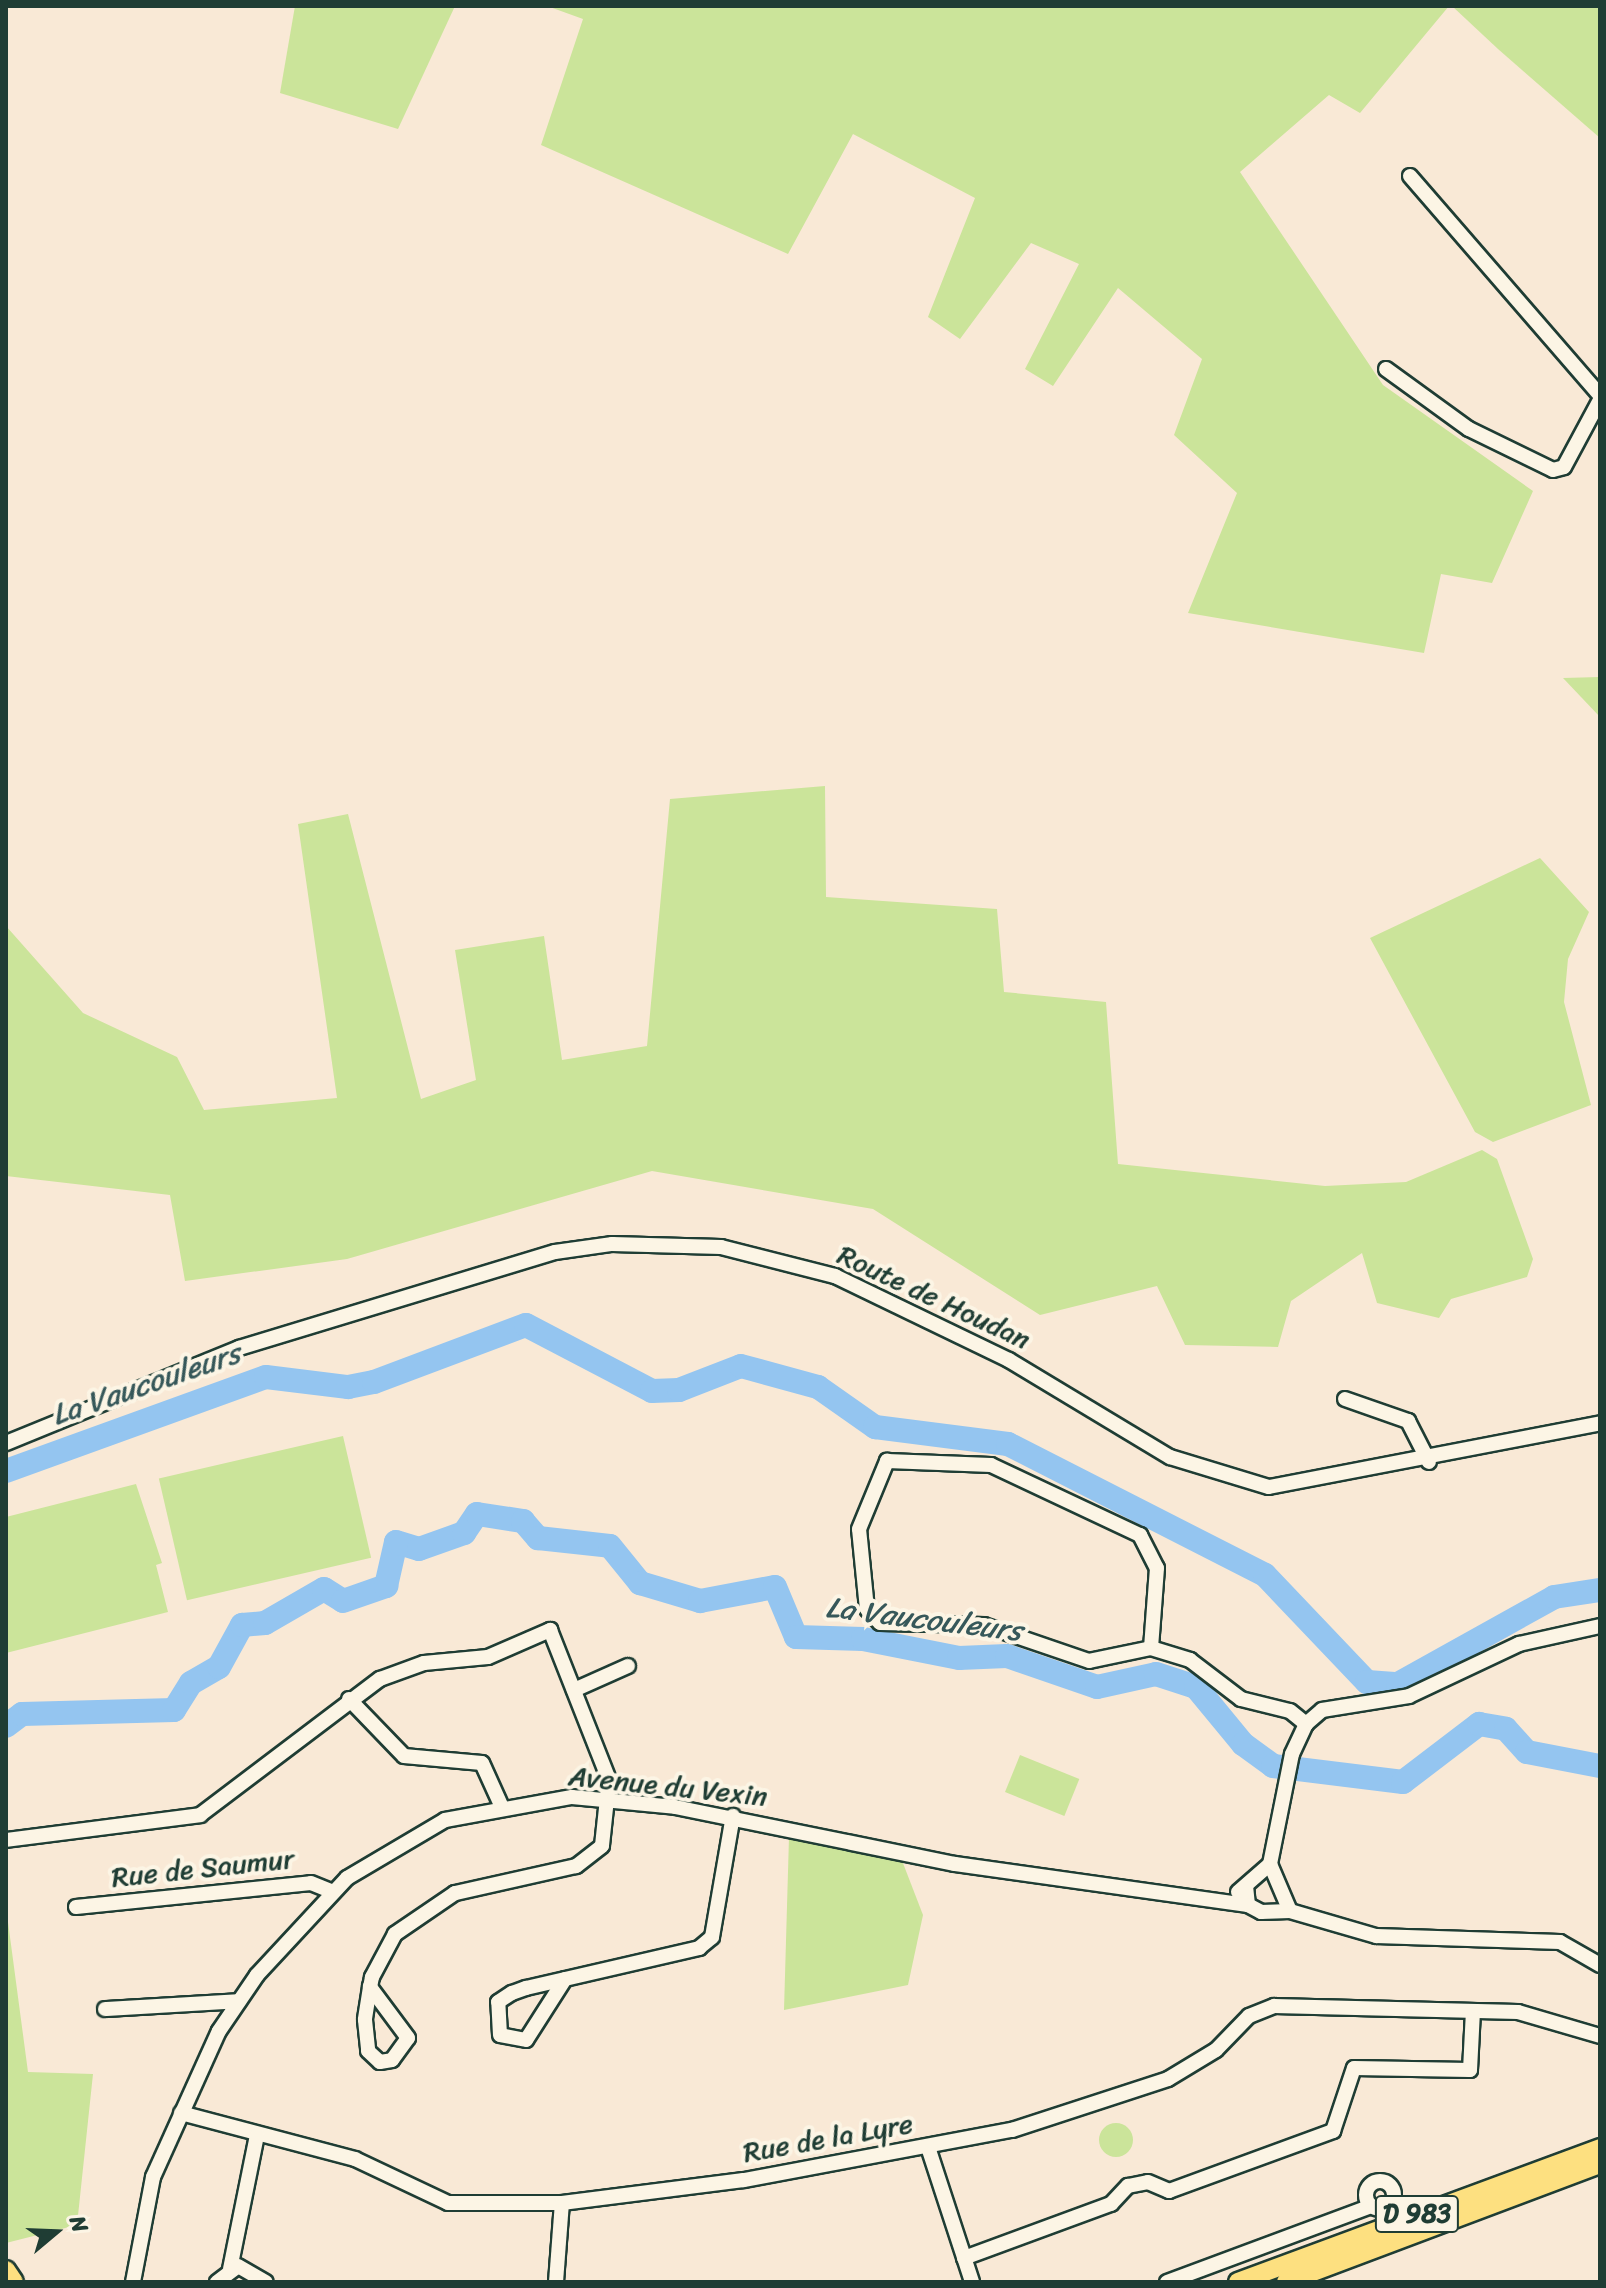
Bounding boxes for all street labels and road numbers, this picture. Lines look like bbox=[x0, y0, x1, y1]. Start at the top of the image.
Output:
street label: Route de Houdan bbox=[832, 1238, 1036, 1356]
street label: Avenue du Vexin bbox=[567, 1759, 769, 1813]
street label: Rue de Saumur bbox=[109, 1842, 297, 1894]
street label: Rue de la Lyre bbox=[740, 2106, 916, 2170]
road number: D 983 bbox=[1373, 2192, 1461, 2236]

